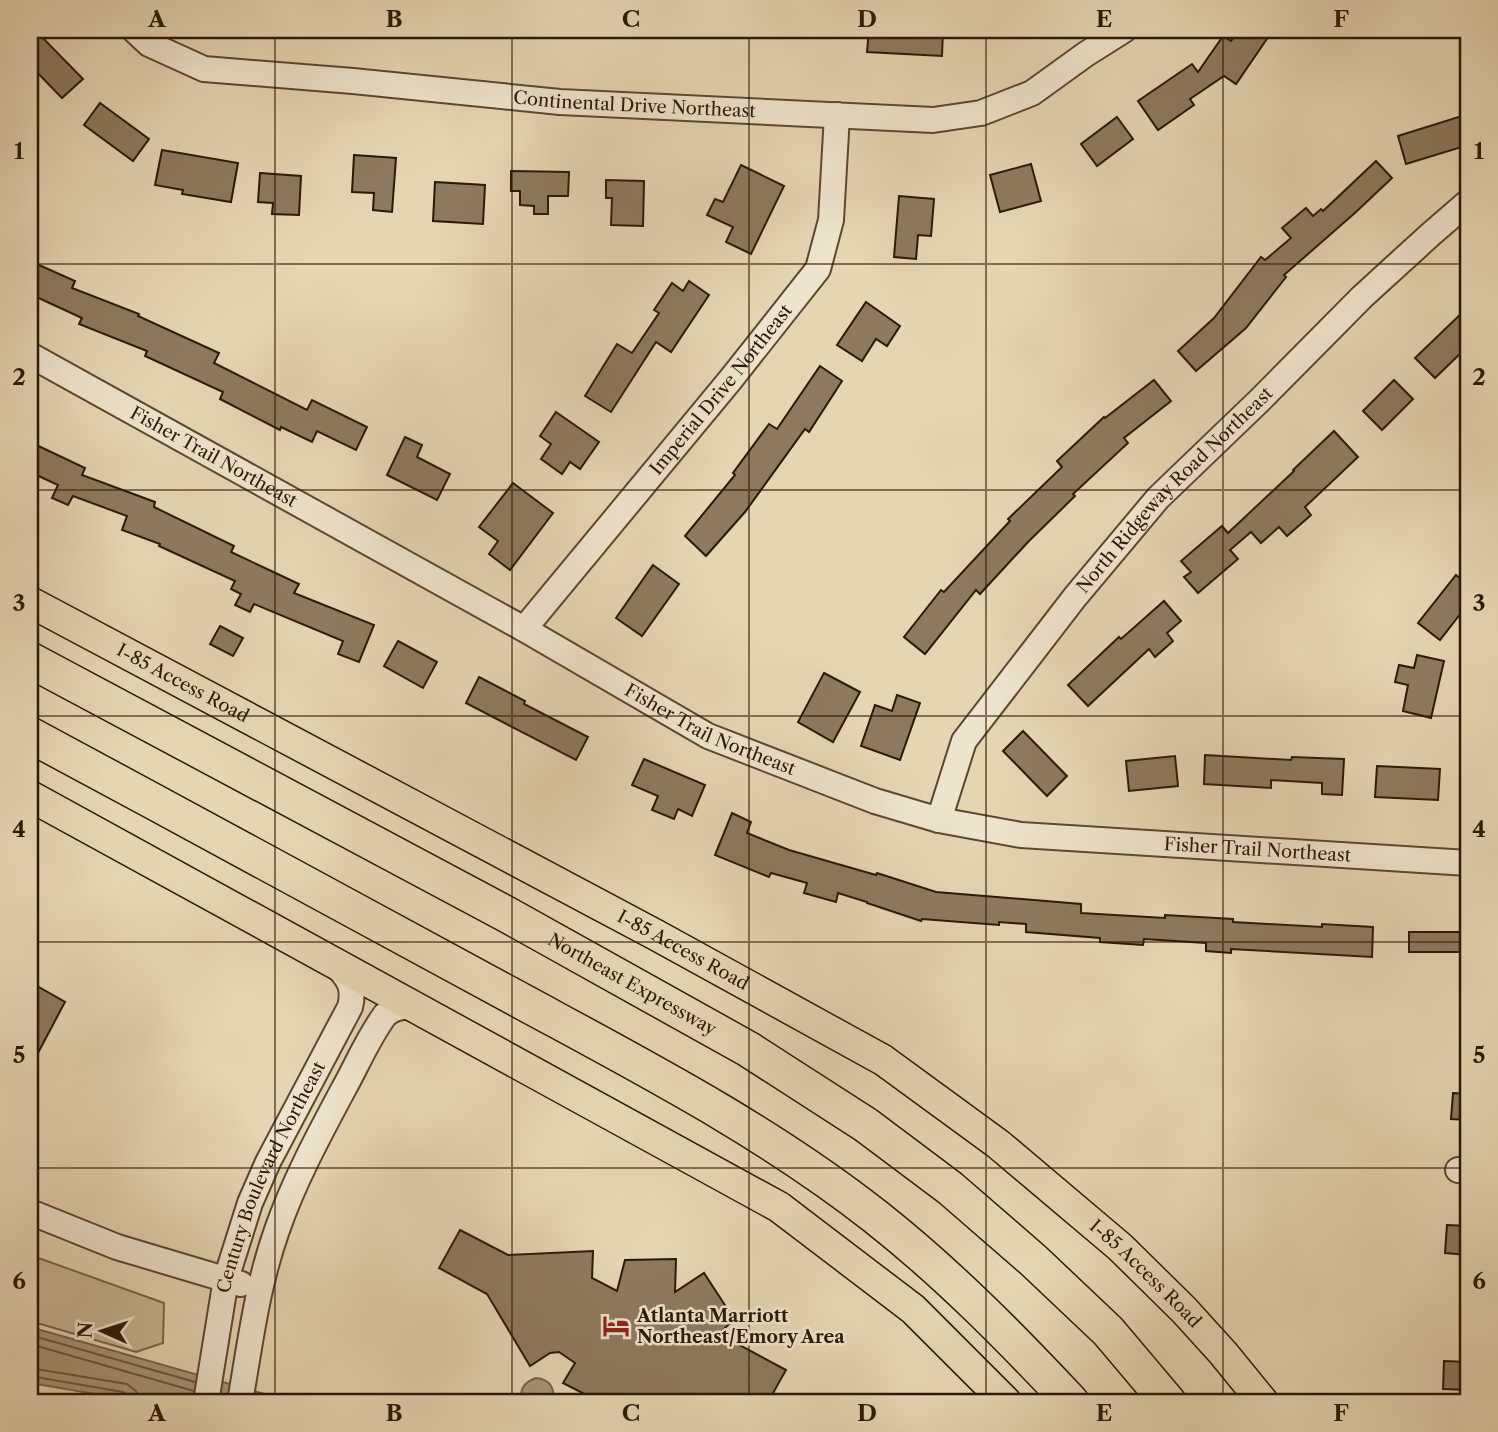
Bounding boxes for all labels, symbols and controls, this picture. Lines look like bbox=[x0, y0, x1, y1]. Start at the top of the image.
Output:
text: A bbox=[147, 5, 167, 33]
text: B bbox=[385, 5, 403, 33]
text: C bbox=[622, 5, 640, 33]
text: D bbox=[857, 5, 877, 33]
text: E bbox=[1096, 5, 1112, 33]
text: F bbox=[1333, 5, 1349, 33]
street label: Continental Drive Northeast bbox=[512, 86, 757, 122]
text: 1 bbox=[14, 137, 25, 165]
text: 1 bbox=[1474, 137, 1485, 165]
street label: Imperial Drive Northeast bbox=[645, 299, 797, 479]
text: 2 bbox=[12, 363, 26, 391]
text: 2 bbox=[1472, 363, 1486, 391]
street label: North Ridgeway Road Northeast bbox=[1072, 382, 1278, 598]
street label: Fisher Trail Northeast bbox=[126, 402, 301, 512]
text: 3 bbox=[13, 589, 26, 617]
text: 3 bbox=[1473, 589, 1486, 617]
street label: I-85 Access Road bbox=[113, 639, 253, 727]
street label: Fisher Trail Northeast bbox=[621, 679, 799, 780]
text: 4 bbox=[12, 815, 26, 843]
text: 4 bbox=[1472, 815, 1486, 843]
street label: Fisher Trail Northeast bbox=[1163, 833, 1352, 867]
street label: I-85 Access Road bbox=[613, 905, 753, 995]
street label: Northeast Expressway bbox=[544, 929, 721, 1041]
text: 5 bbox=[13, 1041, 25, 1069]
text: 5 bbox=[1473, 1041, 1485, 1069]
street label: Century Boulevard Northeast bbox=[213, 1057, 331, 1295]
street label: I-85 Access Road bbox=[1085, 1215, 1206, 1332]
text: 6 bbox=[12, 1267, 26, 1295]
text: 6 bbox=[1472, 1267, 1486, 1295]
north arrow bbox=[66, 1296, 136, 1366]
place label: Atlanta Marriott Northeast/Emory Area bbox=[636, 1305, 845, 1348]
hotel icon: Atlanta Marriott Northeast/Emory Area bbox=[601, 1311, 631, 1341]
text: N bbox=[74, 1321, 97, 1339]
text: A bbox=[147, 1399, 167, 1427]
text: B bbox=[385, 1399, 403, 1427]
text: C bbox=[622, 1399, 640, 1427]
text: D bbox=[857, 1399, 877, 1427]
text: E bbox=[1096, 1399, 1112, 1427]
text: F bbox=[1333, 1399, 1349, 1427]

